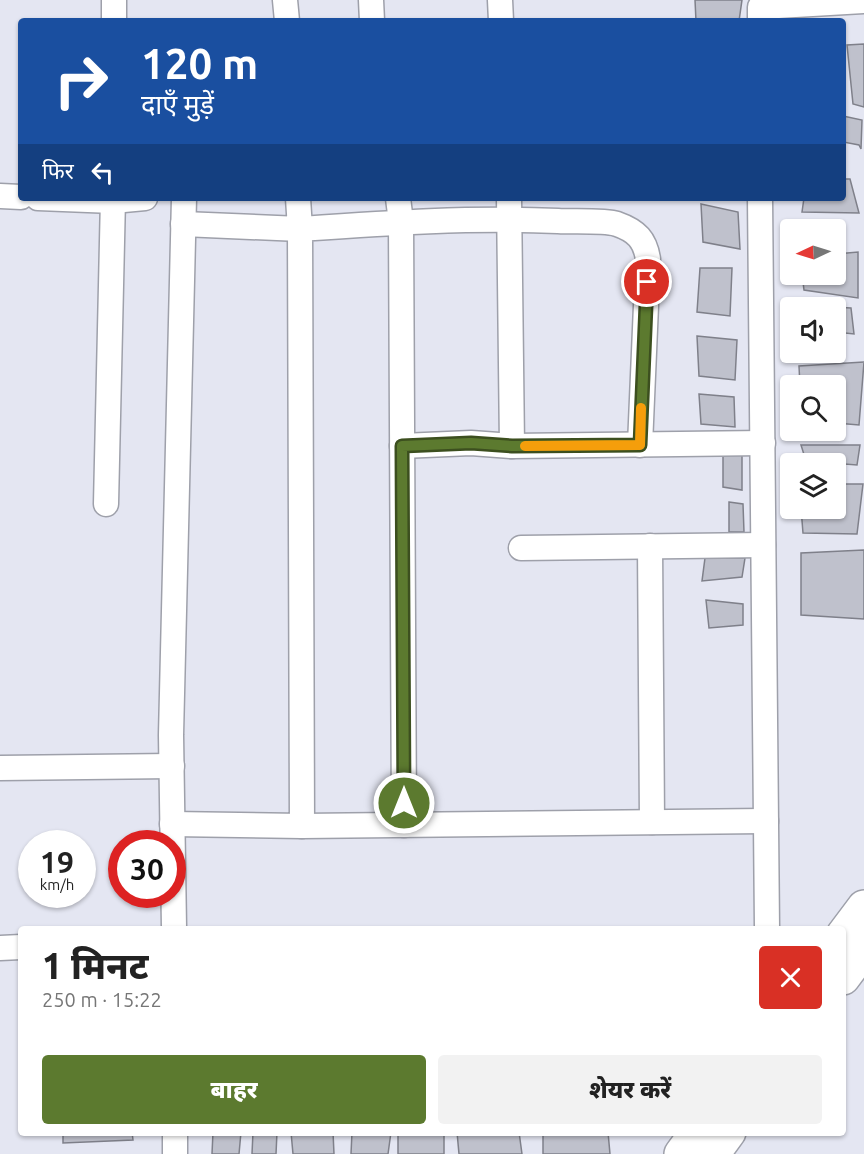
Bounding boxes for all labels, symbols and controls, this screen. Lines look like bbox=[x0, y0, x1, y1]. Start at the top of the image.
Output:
text: 120 m bbox=[141, 40, 258, 87]
icon: right bbox=[42, 42, 120, 120]
text: दाएँ मुड़ें bbox=[141, 89, 214, 119]
icon: left bbox=[86, 156, 119, 189]
text: फिर bbox=[42, 158, 74, 183]
north arrow bbox=[780, 219, 846, 285]
map controls bbox=[780, 219, 846, 519]
pin bbox=[621, 256, 672, 307]
icon: arrive bbox=[630, 265, 663, 298]
button: sound bbox=[780, 297, 846, 363]
button: search bbox=[780, 375, 846, 441]
button: layers bbox=[780, 453, 846, 519]
position arrow bbox=[372, 771, 436, 835]
speed limit sign: 30 bbox=[108, 830, 186, 908]
text: 19 bbox=[40, 845, 74, 879]
text: km/h bbox=[40, 876, 74, 893]
text: 1 मिनट bbox=[42, 945, 148, 986]
button: close bbox=[759, 946, 822, 1009]
text: 250 m · 15:22 bbox=[42, 988, 162, 1011]
button: बाहर bbox=[42, 1055, 426, 1124]
button: शेयर करें bbox=[438, 1055, 822, 1124]

